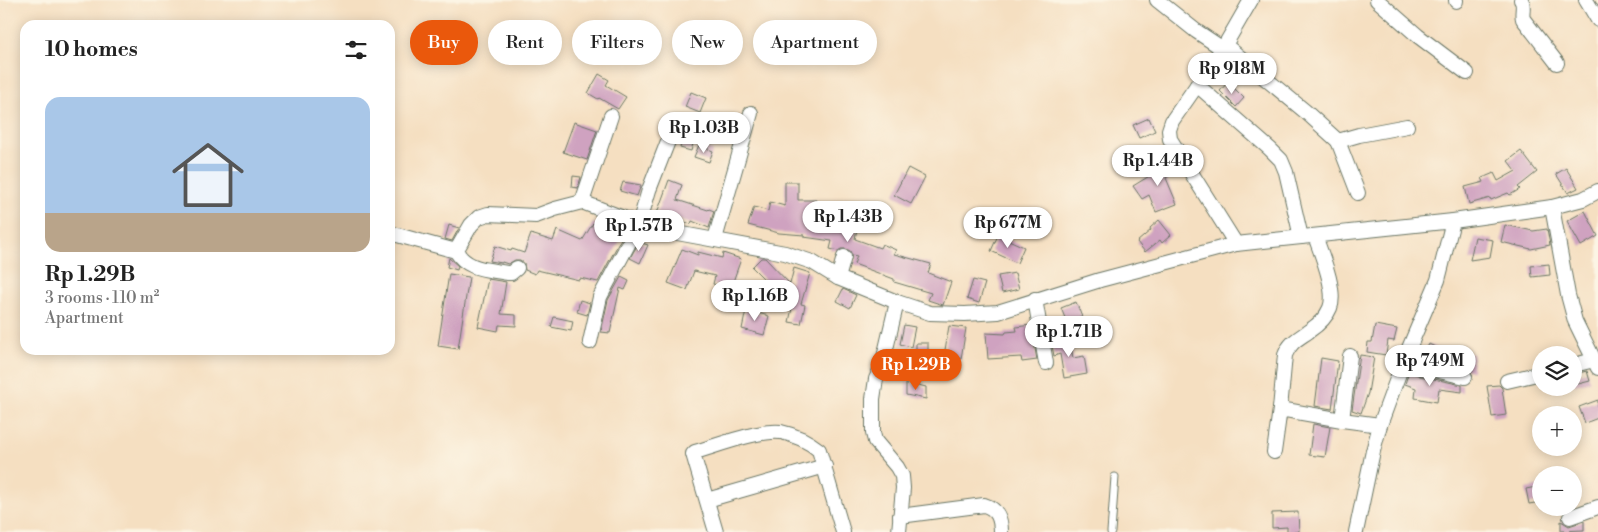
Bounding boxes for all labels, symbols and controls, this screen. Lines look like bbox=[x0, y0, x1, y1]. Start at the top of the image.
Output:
chip: Buy bbox=[410, 20, 478, 65]
chip: Rent bbox=[488, 20, 562, 65]
chip: Filters bbox=[572, 20, 662, 65]
chip: New bbox=[672, 20, 743, 65]
chip: Apartment bbox=[753, 20, 877, 65]
icon: filters bbox=[342, 36, 370, 64]
text: 10 homes bbox=[45, 37, 138, 63]
pin: Rp 918M bbox=[1186, 52, 1278, 95]
text: Rp 918M bbox=[1199, 59, 1265, 79]
pin: Rp 1.03B bbox=[652, 112, 756, 154]
text: Rp 1.03B bbox=[669, 118, 739, 138]
icon: home bbox=[163, 130, 253, 220]
pin: Rp 1.44B bbox=[1106, 144, 1210, 187]
text: Rp 1.44B bbox=[1123, 151, 1193, 171]
pin: Rp 1.43B bbox=[796, 200, 900, 243]
pin: Rp 677M bbox=[962, 206, 1054, 249]
text: Rp 1.43B bbox=[813, 207, 883, 227]
pin: Rp 1.57B bbox=[587, 210, 691, 252]
text: Rp 677M bbox=[974, 213, 1042, 233]
text: Rp 1.57B bbox=[605, 216, 673, 236]
text: Rp 1.29B bbox=[45, 262, 135, 288]
pin: Rp 1.16B bbox=[703, 280, 807, 322]
text: Rp 1.16B bbox=[722, 286, 788, 306]
text: 3 rooms · 110 m² bbox=[45, 288, 159, 308]
text: Apartment bbox=[45, 308, 124, 328]
pin: Rp 1.71B bbox=[1017, 316, 1121, 358]
text: Rp 1.71B bbox=[1036, 322, 1102, 342]
pin: Rp 749M bbox=[1384, 344, 1476, 387]
map controls bbox=[1532, 346, 1582, 516]
button: layers bbox=[1532, 346, 1582, 396]
pin: Rp 1.29B bbox=[864, 348, 968, 391]
text: Rp 749M bbox=[1396, 351, 1464, 371]
text: Rp 1.29B bbox=[882, 355, 950, 375]
button: + bbox=[1532, 406, 1582, 456]
button: − bbox=[1532, 466, 1582, 516]

